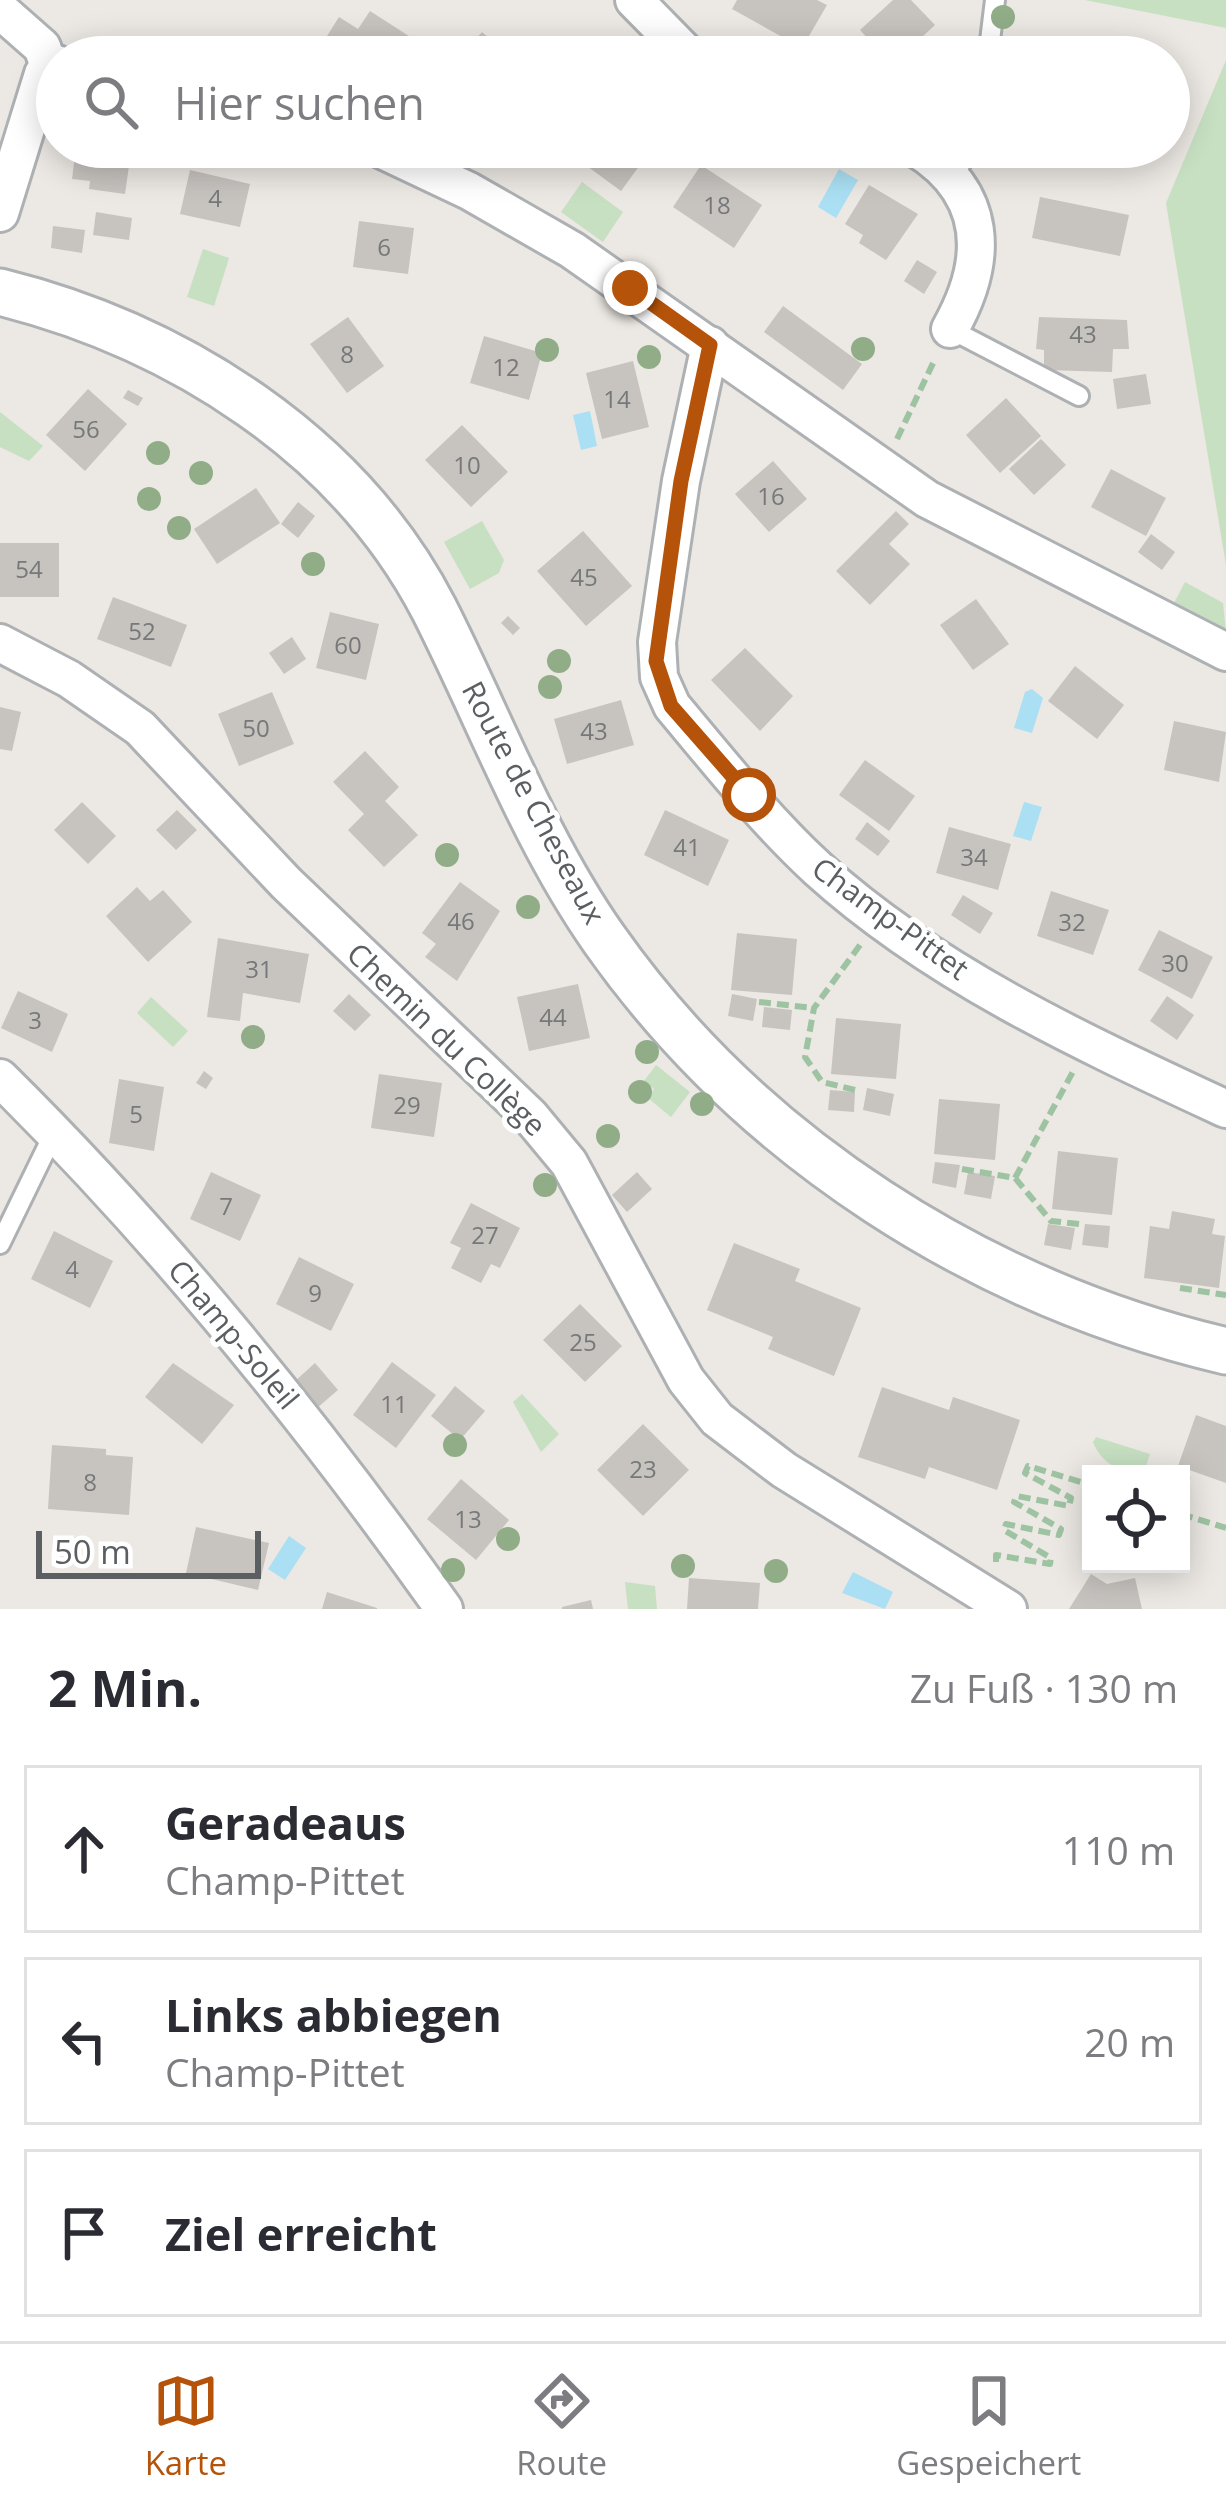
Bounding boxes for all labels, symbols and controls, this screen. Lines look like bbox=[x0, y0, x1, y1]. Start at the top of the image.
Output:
search box bbox=[36, 36, 1190, 168]
icon: search bbox=[78, 69, 144, 135]
text: Hier suchen bbox=[174, 72, 425, 133]
house number: 4 bbox=[208, 181, 222, 214]
house number: 18 bbox=[703, 188, 731, 221]
house number: 6 bbox=[377, 230, 391, 263]
route end bbox=[603, 261, 657, 315]
house number: 43 bbox=[1069, 317, 1097, 350]
house number: 8 bbox=[340, 337, 354, 370]
house number: 12 bbox=[492, 350, 520, 383]
house number: 14 bbox=[603, 382, 631, 415]
house number: 56 bbox=[72, 412, 100, 445]
house number: 10 bbox=[453, 448, 481, 481]
house number: 16 bbox=[757, 479, 785, 512]
house number: 54 bbox=[15, 552, 43, 585]
house number: 45 bbox=[570, 560, 598, 593]
house number: 52 bbox=[128, 614, 156, 647]
house number: 60 bbox=[334, 628, 362, 661]
street label: Route de Cheseaux bbox=[453, 674, 616, 931]
house number: 50 bbox=[242, 711, 270, 744]
house number: 43 bbox=[580, 714, 608, 747]
route start bbox=[722, 768, 776, 822]
house number: 41 bbox=[673, 830, 701, 863]
house number: 34 bbox=[960, 840, 988, 873]
street label: Champ-Pittet bbox=[804, 847, 977, 989]
house number: 46 bbox=[447, 904, 475, 937]
house number: 32 bbox=[1058, 905, 1086, 938]
street label: Chemin du Collège bbox=[338, 933, 556, 1145]
house number: 30 bbox=[1161, 946, 1189, 979]
house number: 31 bbox=[245, 952, 273, 985]
house number: 44 bbox=[539, 1000, 567, 1033]
house number: 3 bbox=[28, 1003, 42, 1036]
house number: 29 bbox=[393, 1088, 421, 1121]
house number: 5 bbox=[129, 1097, 143, 1130]
house number: 7 bbox=[219, 1189, 233, 1222]
house number: 27 bbox=[471, 1218, 499, 1251]
street label: Champ-Soleil bbox=[159, 1250, 309, 1418]
house number: 4 bbox=[65, 1252, 79, 1285]
house number: 9 bbox=[308, 1276, 322, 1309]
house number: 25 bbox=[569, 1325, 597, 1358]
house number: 11 bbox=[380, 1387, 408, 1420]
house number: 23 bbox=[629, 1452, 657, 1485]
house number: 8 bbox=[83, 1465, 97, 1498]
map controls bbox=[1082, 1465, 1190, 1573]
button: locate bbox=[1082, 1465, 1190, 1573]
house number: 13 bbox=[454, 1502, 482, 1535]
scale bar bbox=[36, 1525, 261, 1578]
text: 50 m bbox=[54, 1529, 131, 1574]
text: 2 Min. bbox=[48, 1652, 202, 1722]
text: Zu Fuß · 130 m bbox=[910, 1661, 1178, 1714]
text: Geradeaus bbox=[165, 1792, 406, 1853]
icon: ahead bbox=[51, 1816, 117, 1882]
text: 110 m bbox=[1062, 1823, 1175, 1876]
text: Champ-Pittet bbox=[165, 1853, 405, 1906]
text: Links abbiegen bbox=[165, 1984, 502, 2045]
icon: left bbox=[51, 2008, 117, 2074]
text: 20 m bbox=[1084, 2015, 1175, 2068]
text: Champ-Pittet bbox=[165, 2045, 405, 2098]
icon: arrive bbox=[51, 2200, 117, 2266]
text: Ziel erreicht bbox=[165, 2203, 437, 2264]
tab: Karte bbox=[145, 2368, 227, 2485]
tab: Route bbox=[516, 2368, 607, 2485]
tab: Gespeichert bbox=[896, 2368, 1081, 2485]

